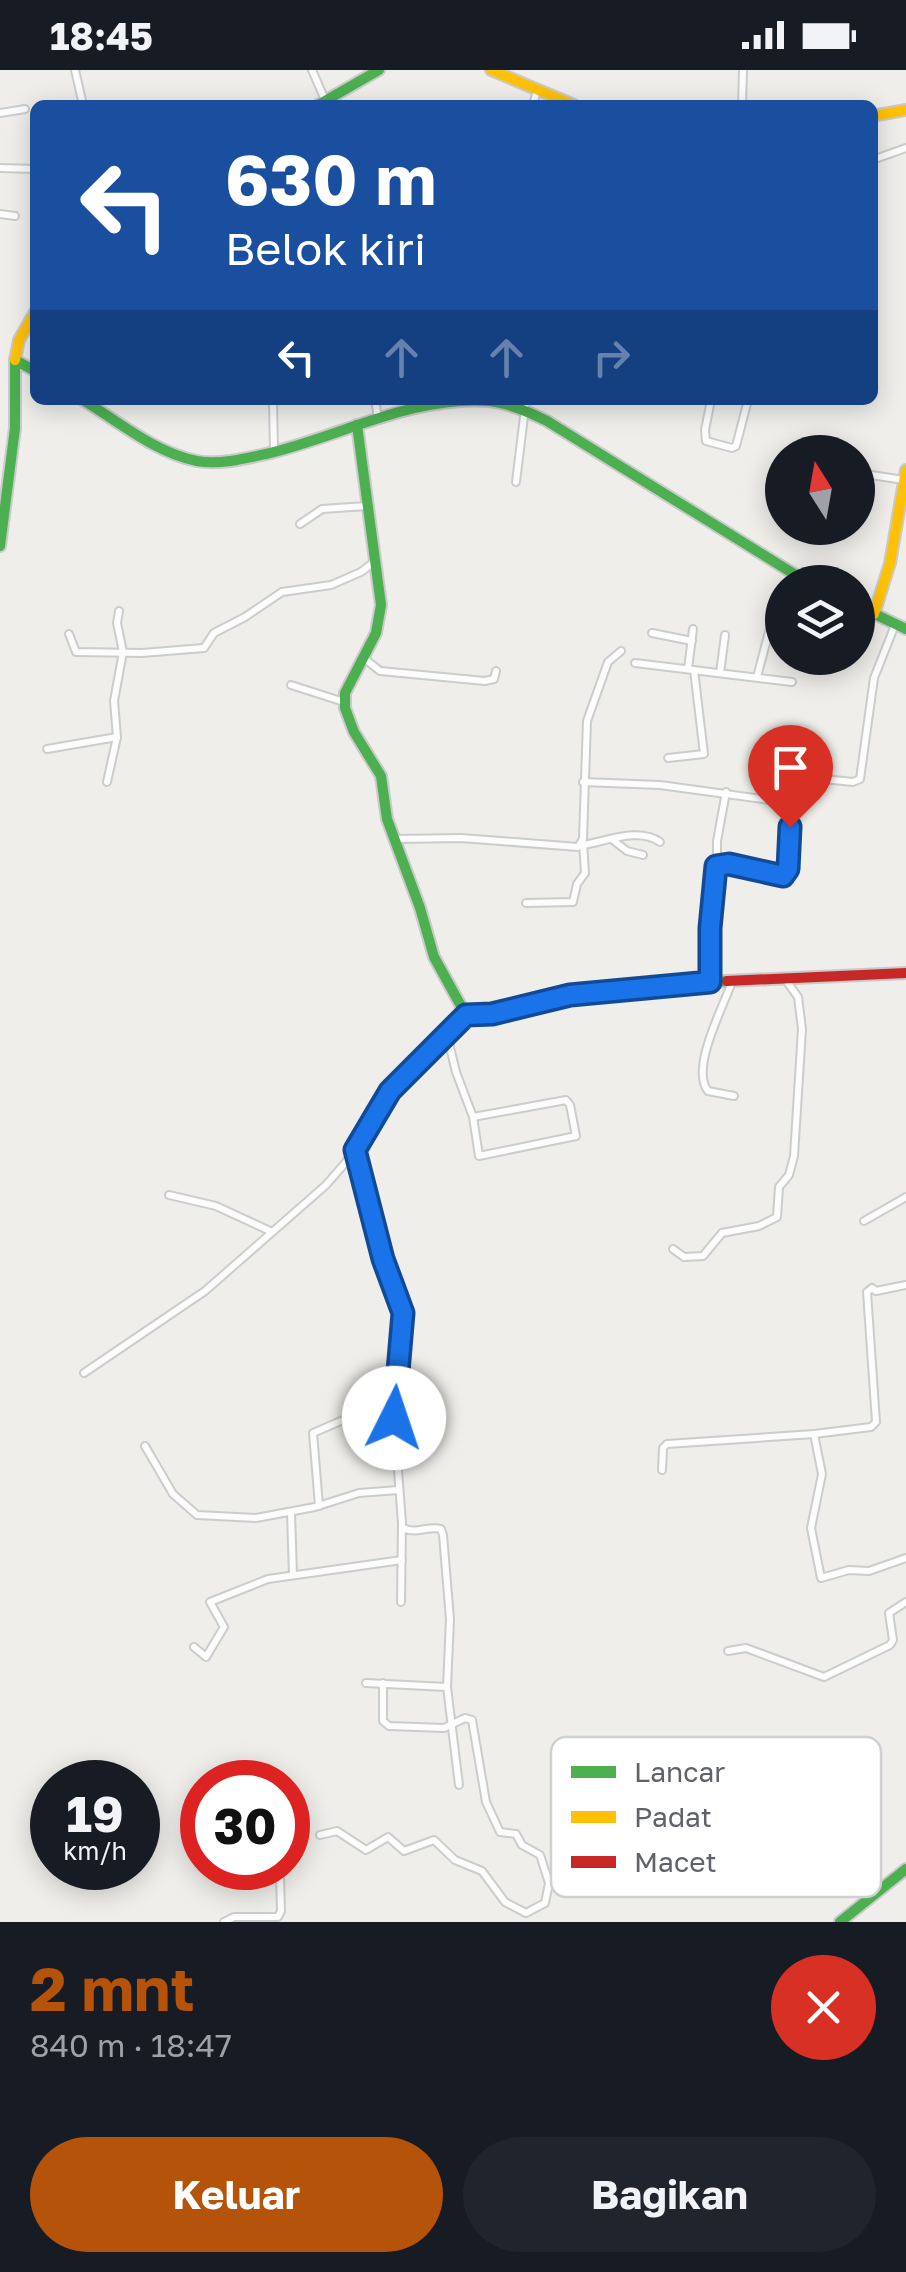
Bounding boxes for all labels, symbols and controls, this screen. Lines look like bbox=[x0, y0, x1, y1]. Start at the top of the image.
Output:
text: 18:45 bbox=[50, 13, 153, 58]
text: 630 m bbox=[225, 136, 436, 220]
icon: left bbox=[60, 140, 190, 270]
text: Belok kiri bbox=[225, 221, 426, 275]
icon: left bbox=[269, 330, 324, 385]
icon: ahead bbox=[374, 330, 429, 385]
icon: ahead bbox=[479, 330, 534, 385]
icon: right bbox=[584, 330, 639, 385]
north arrow bbox=[765, 435, 875, 545]
map controls bbox=[765, 435, 875, 675]
button: layers bbox=[765, 565, 875, 675]
pin bbox=[748, 725, 833, 828]
icon: arrive bbox=[763, 740, 818, 795]
position arrow bbox=[342, 1366, 446, 1470]
legend bbox=[551, 1737, 881, 1897]
text: Lancar bbox=[634, 1755, 725, 1788]
speed limit sign: 30 bbox=[180, 1760, 310, 1890]
text: 19 bbox=[66, 1783, 124, 1843]
text: Padat bbox=[634, 1800, 712, 1833]
text: km/h bbox=[63, 1835, 127, 1866]
text: Macet bbox=[634, 1845, 717, 1878]
text: 2 mnt bbox=[30, 1952, 194, 2024]
button: close bbox=[771, 1955, 876, 2060]
text: 840 m · 18:47 bbox=[30, 2026, 232, 2064]
button: Keluar bbox=[30, 2137, 443, 2252]
button: Bagikan bbox=[463, 2137, 876, 2252]

